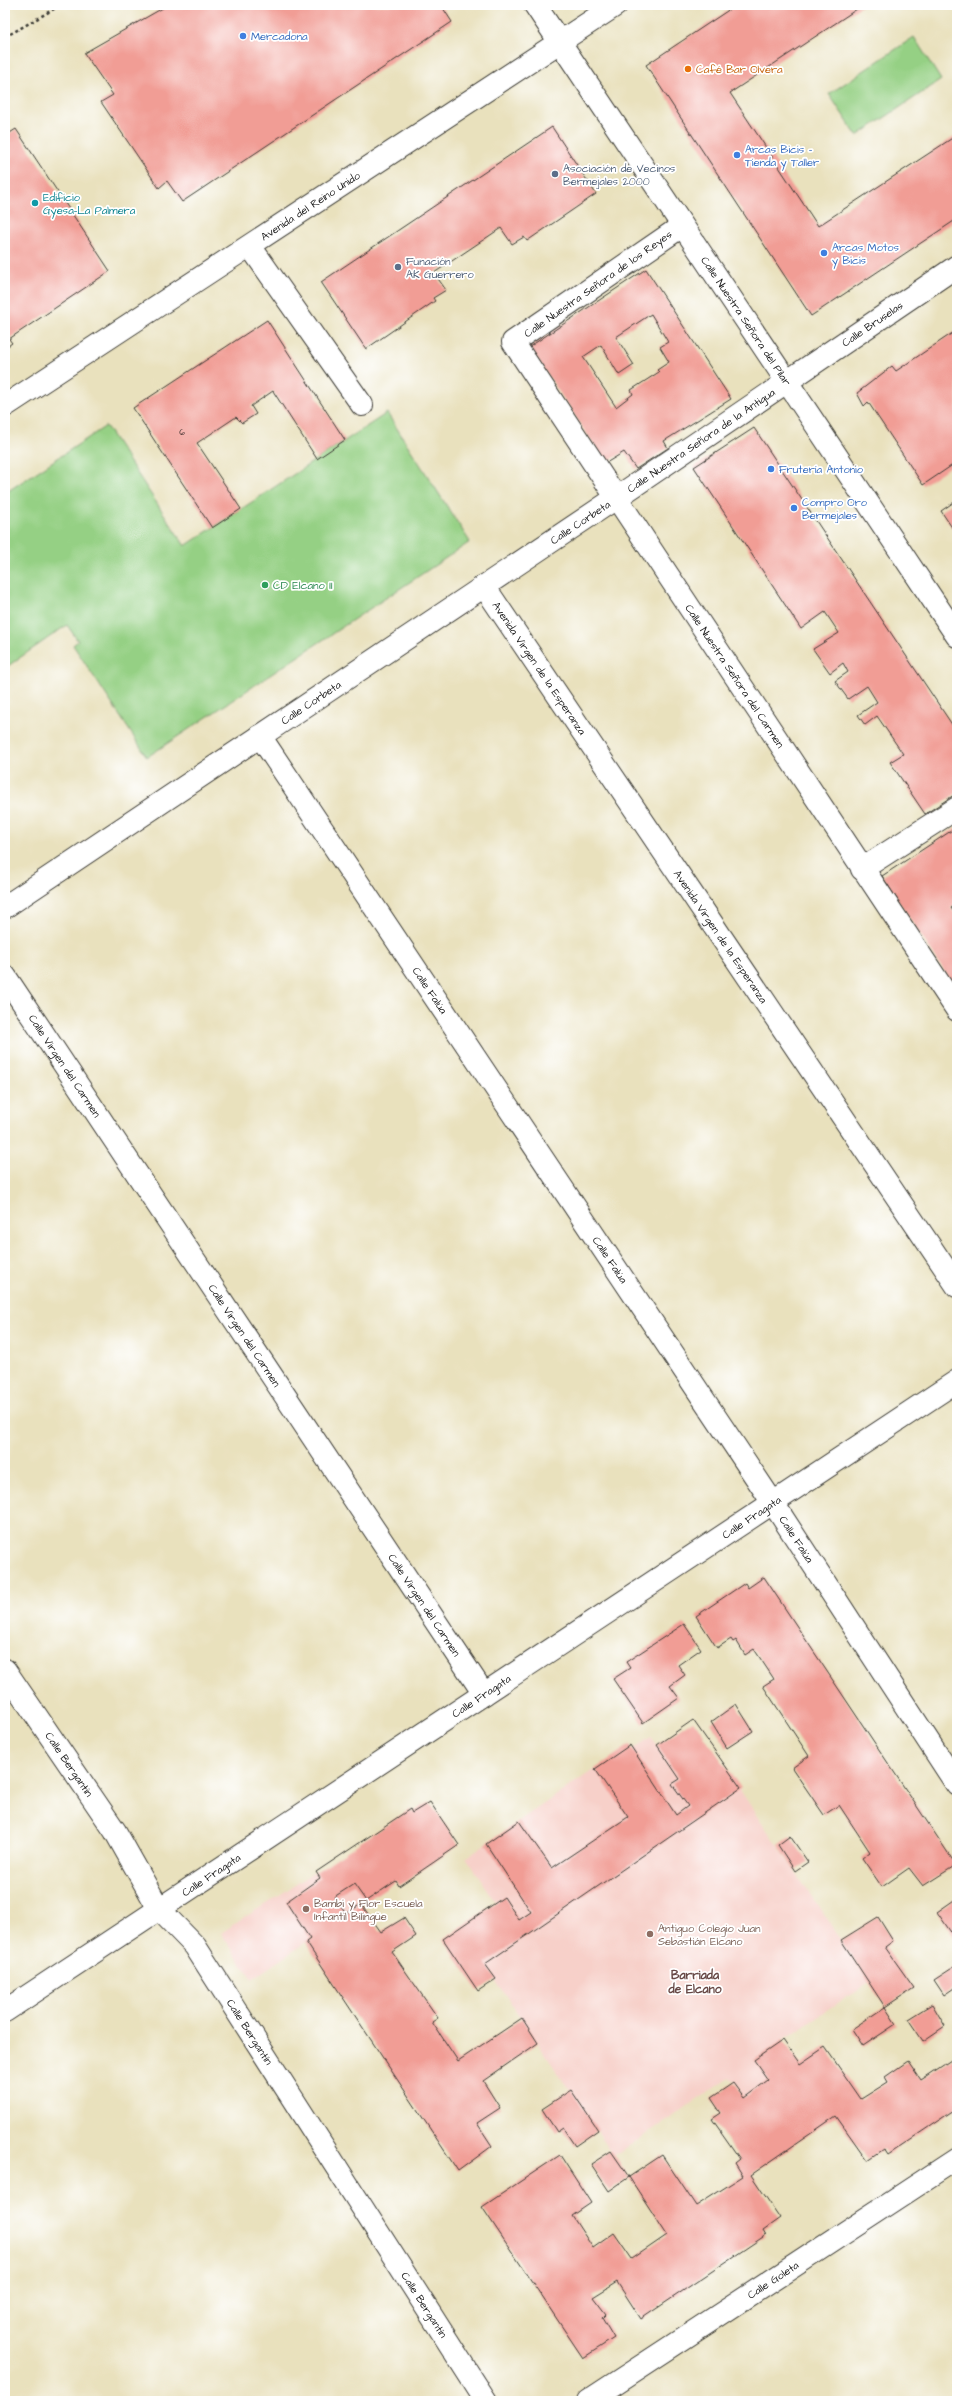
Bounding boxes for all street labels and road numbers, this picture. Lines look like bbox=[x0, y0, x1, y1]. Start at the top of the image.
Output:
street label: Avenida del Reino Unido bbox=[258, 167, 363, 244]
street label: Calle Nuestra Señora de los Reyes bbox=[521, 227, 676, 342]
street label: Calle Nuestra Señora del Pilar bbox=[698, 253, 795, 388]
street label: Calle Bruselas bbox=[838, 297, 906, 350]
street label: Calle Nuestra Señora de la Antigua bbox=[624, 384, 778, 496]
street label: Calle Corbeta bbox=[547, 496, 613, 548]
street label: Avenida Virgen de la Esperanza bbox=[489, 598, 590, 738]
street label: Calle Nuestra Señora del Carmen bbox=[682, 601, 789, 751]
street label: Calle Corbeta bbox=[278, 677, 344, 728]
street label: Avenida Virgen de la Esperanza bbox=[670, 867, 771, 1006]
street label: Calle Falúa bbox=[409, 964, 451, 1017]
street label: Calle Virgen del Carmen bbox=[25, 1011, 105, 1121]
street label: Calle Falúa bbox=[589, 1233, 632, 1286]
street label: Calle Virgen del Carmen bbox=[205, 1281, 285, 1390]
street label: Calle Fragata bbox=[719, 1492, 784, 1542]
street label: Calle Falúa bbox=[776, 1513, 818, 1566]
street label: Calle Virgen del Carmen bbox=[385, 1551, 465, 1660]
street label: Calle Fragata bbox=[449, 1671, 514, 1721]
street label: Calle Bergantín bbox=[42, 1729, 97, 1800]
street label: Calle Fragata bbox=[179, 1849, 244, 1900]
street label: Calle Bergantín bbox=[223, 1996, 277, 2068]
street label: Calle Goleta bbox=[744, 2257, 802, 2302]
street label: Calle Bergantín bbox=[398, 2269, 451, 2341]

